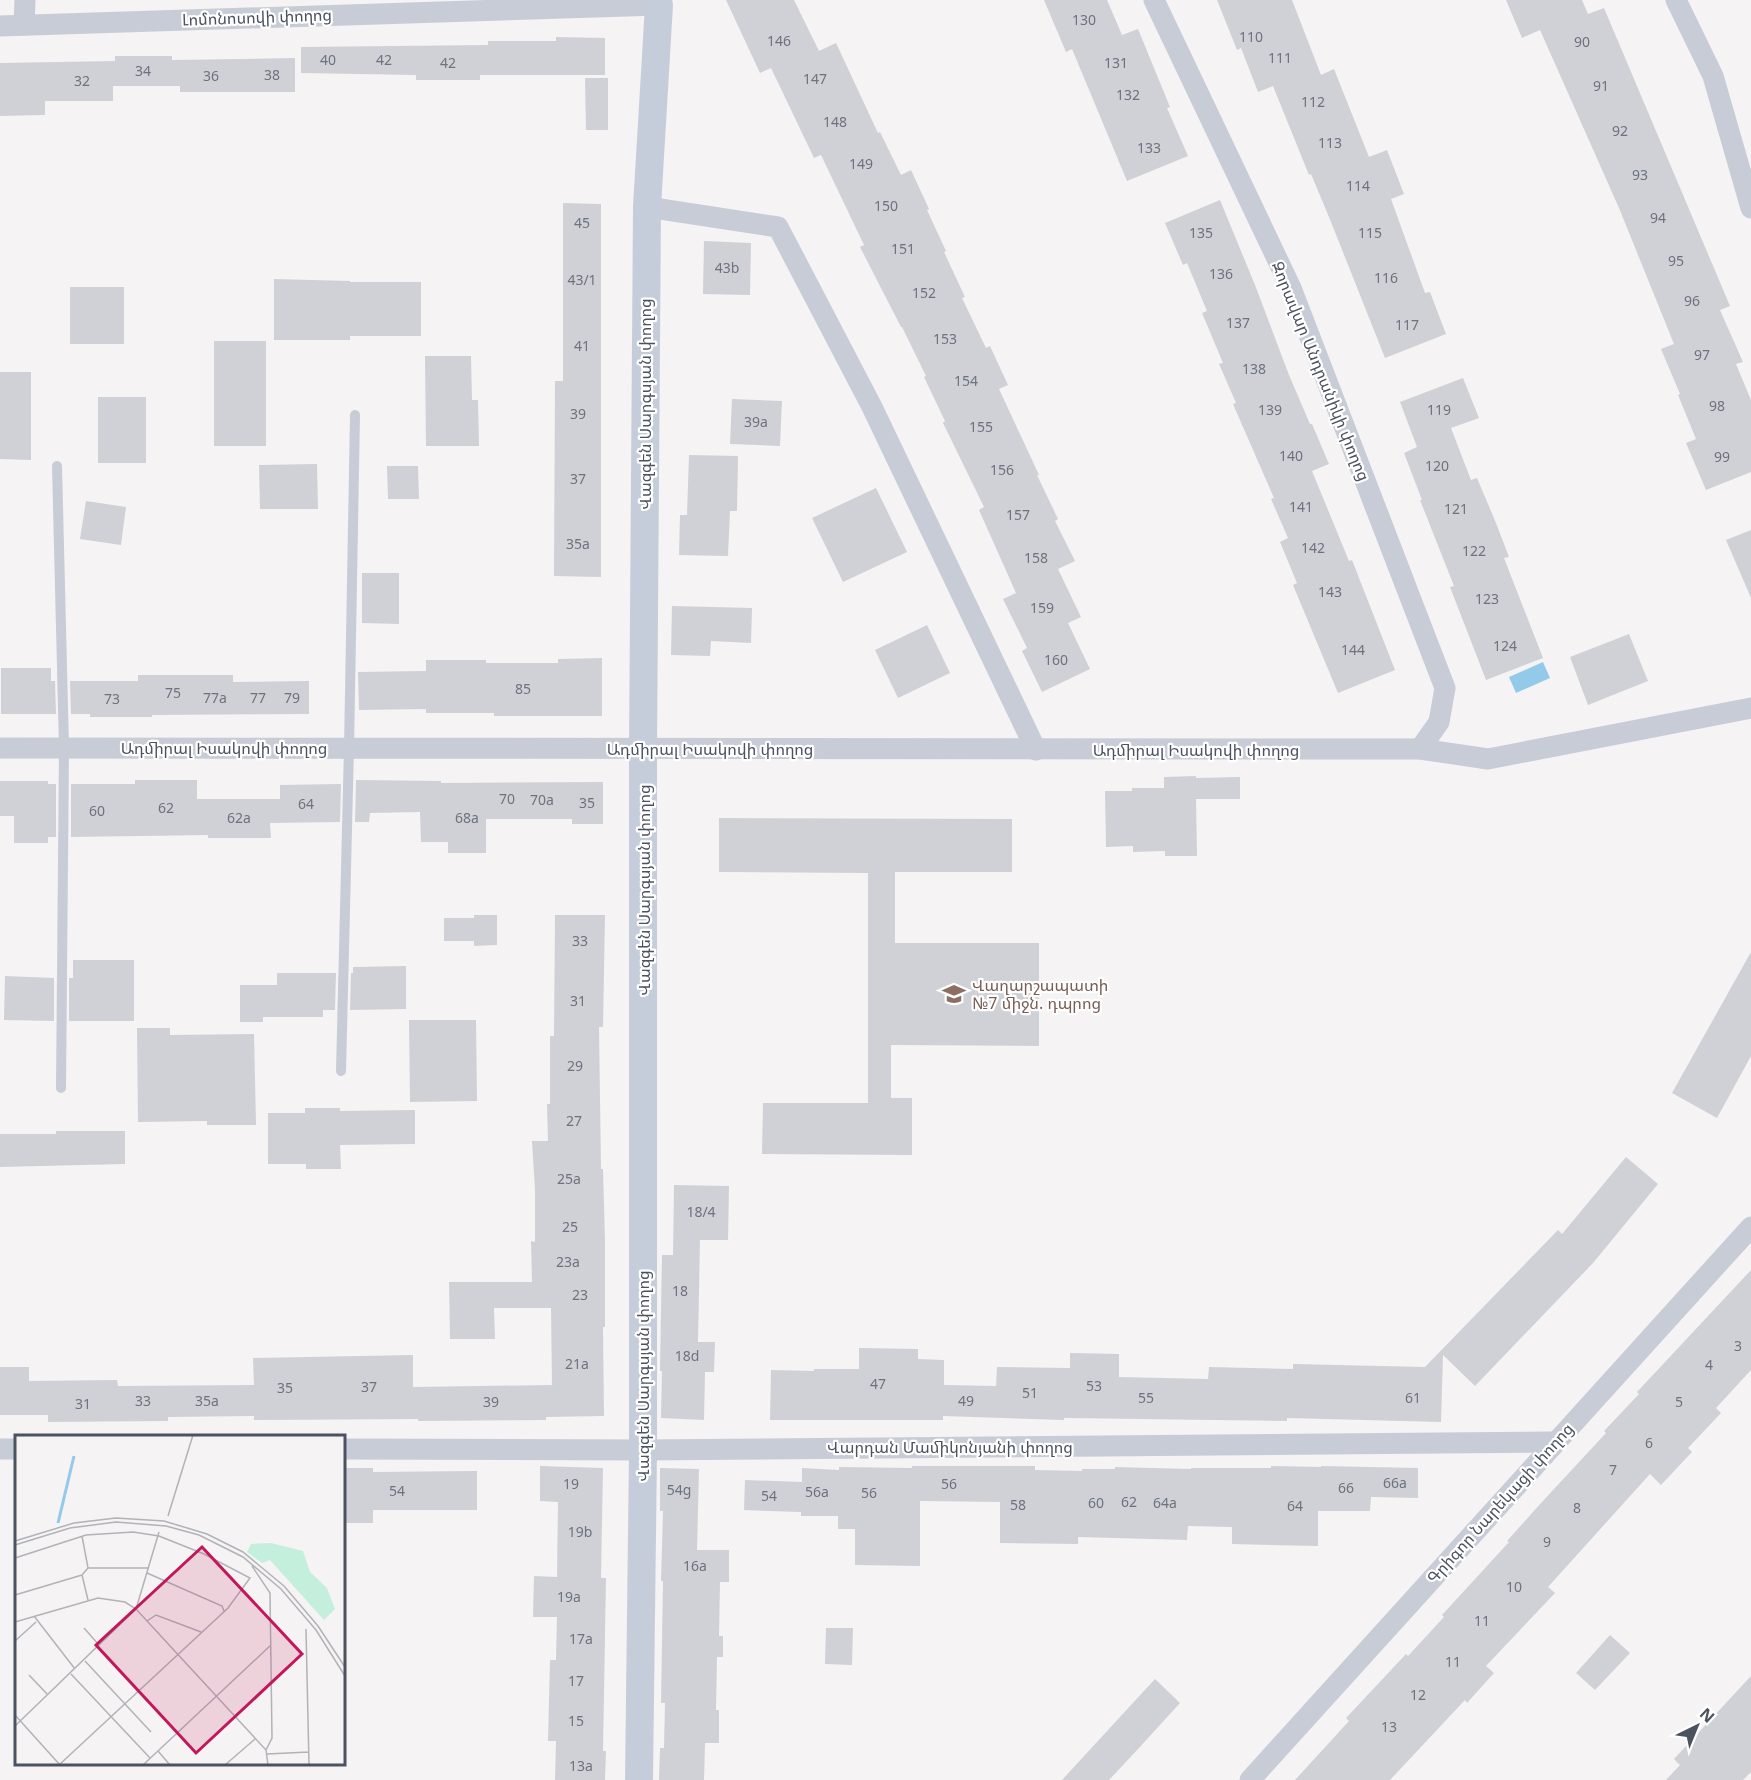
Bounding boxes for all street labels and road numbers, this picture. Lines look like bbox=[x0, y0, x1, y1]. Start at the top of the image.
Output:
street label: Լոմոնոսովի փողոց bbox=[182, 3, 332, 31]
street label: Զորավար Անդրանիկի փողոց bbox=[1267, 258, 1375, 484]
street label: Վազգեն Սարգսյան փողոց bbox=[634, 298, 656, 510]
street label: Ադմիրալ Իսակովի փողոց bbox=[121, 737, 327, 759]
street label: Ադմիրալ Իսակովի փողոց bbox=[607, 738, 813, 760]
street label: Ադմիրալ Իսակովի փողոց bbox=[1093, 739, 1299, 761]
street label: Վազգեն Սարգսյան փողոց bbox=[633, 784, 655, 996]
street label: Վազգեն Սարգսյան փողոց bbox=[632, 1270, 654, 1482]
street label: Գրիգոր Նարեկացի փողոց bbox=[1422, 1418, 1578, 1588]
street label: Վարդան Մամիկոնյանի փողոց bbox=[827, 1436, 1073, 1458]

